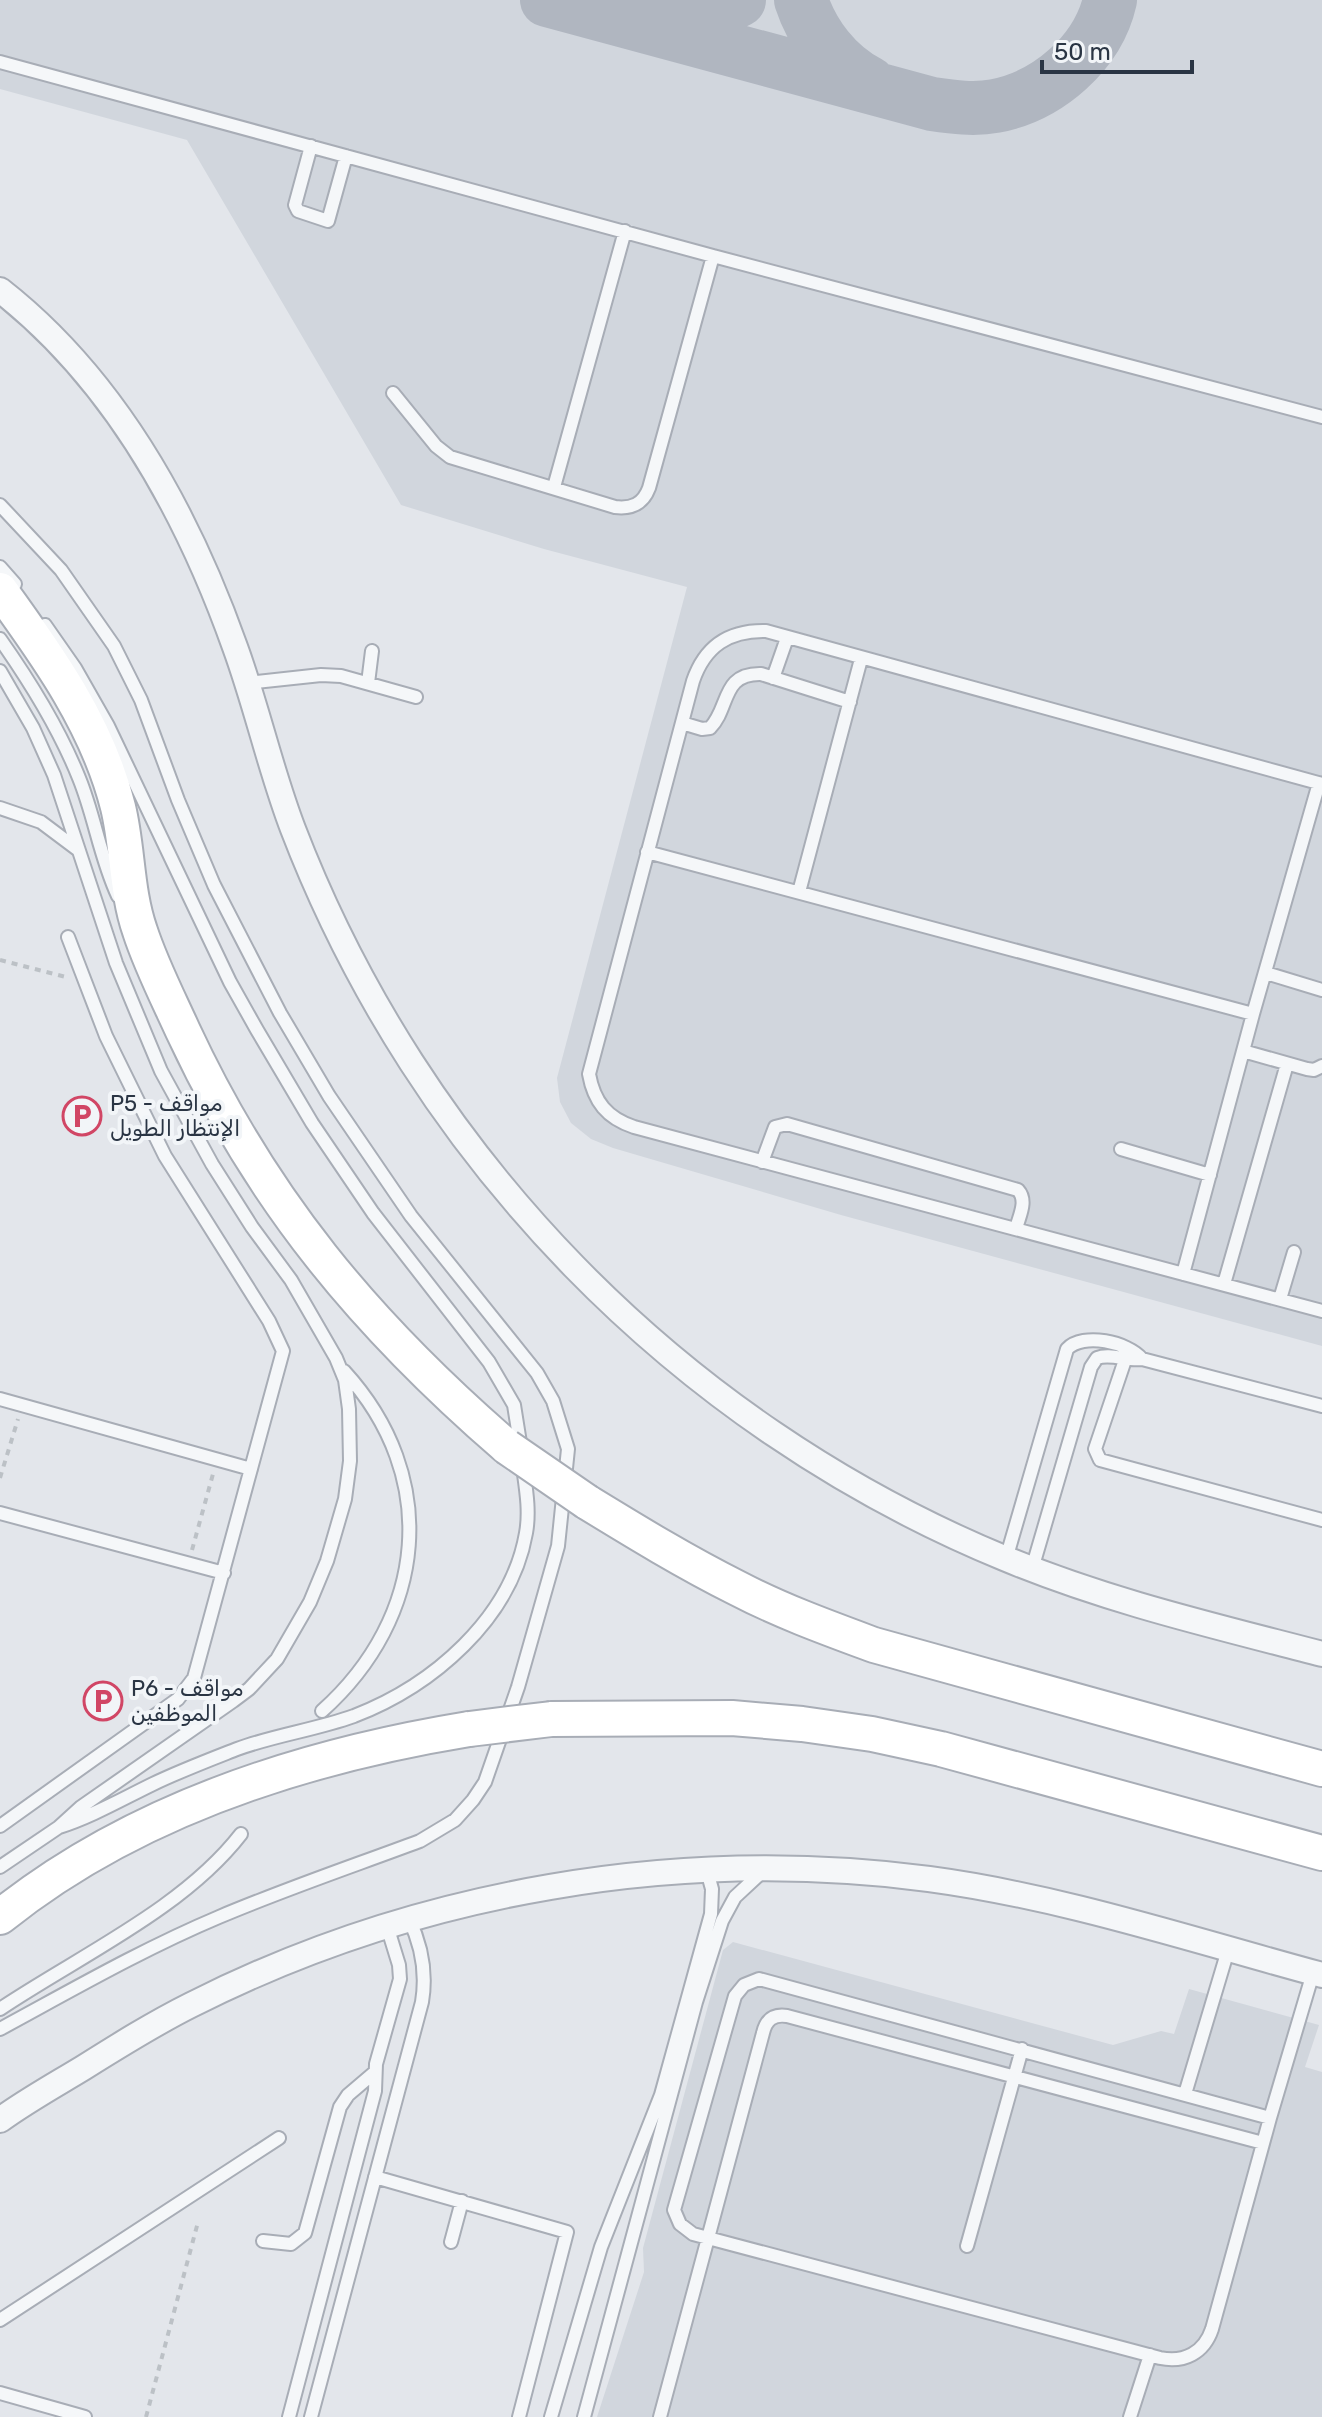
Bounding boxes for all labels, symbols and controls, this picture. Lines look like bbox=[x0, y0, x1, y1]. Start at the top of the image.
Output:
scale bar bbox=[1042, 24, 1192, 74]
text: 50 m bbox=[1054, 38, 1111, 66]
place label: P5 - مواقف الإنتظار الطويل bbox=[110, 1090, 240, 1142]
parking icon: P5 - مواقف الإنتظار الطويل bbox=[61, 1095, 103, 1137]
place label: P6 - مواقف الموظفين bbox=[131, 1675, 243, 1727]
parking icon: P6 - مواقف الموظفين bbox=[82, 1680, 124, 1722]

